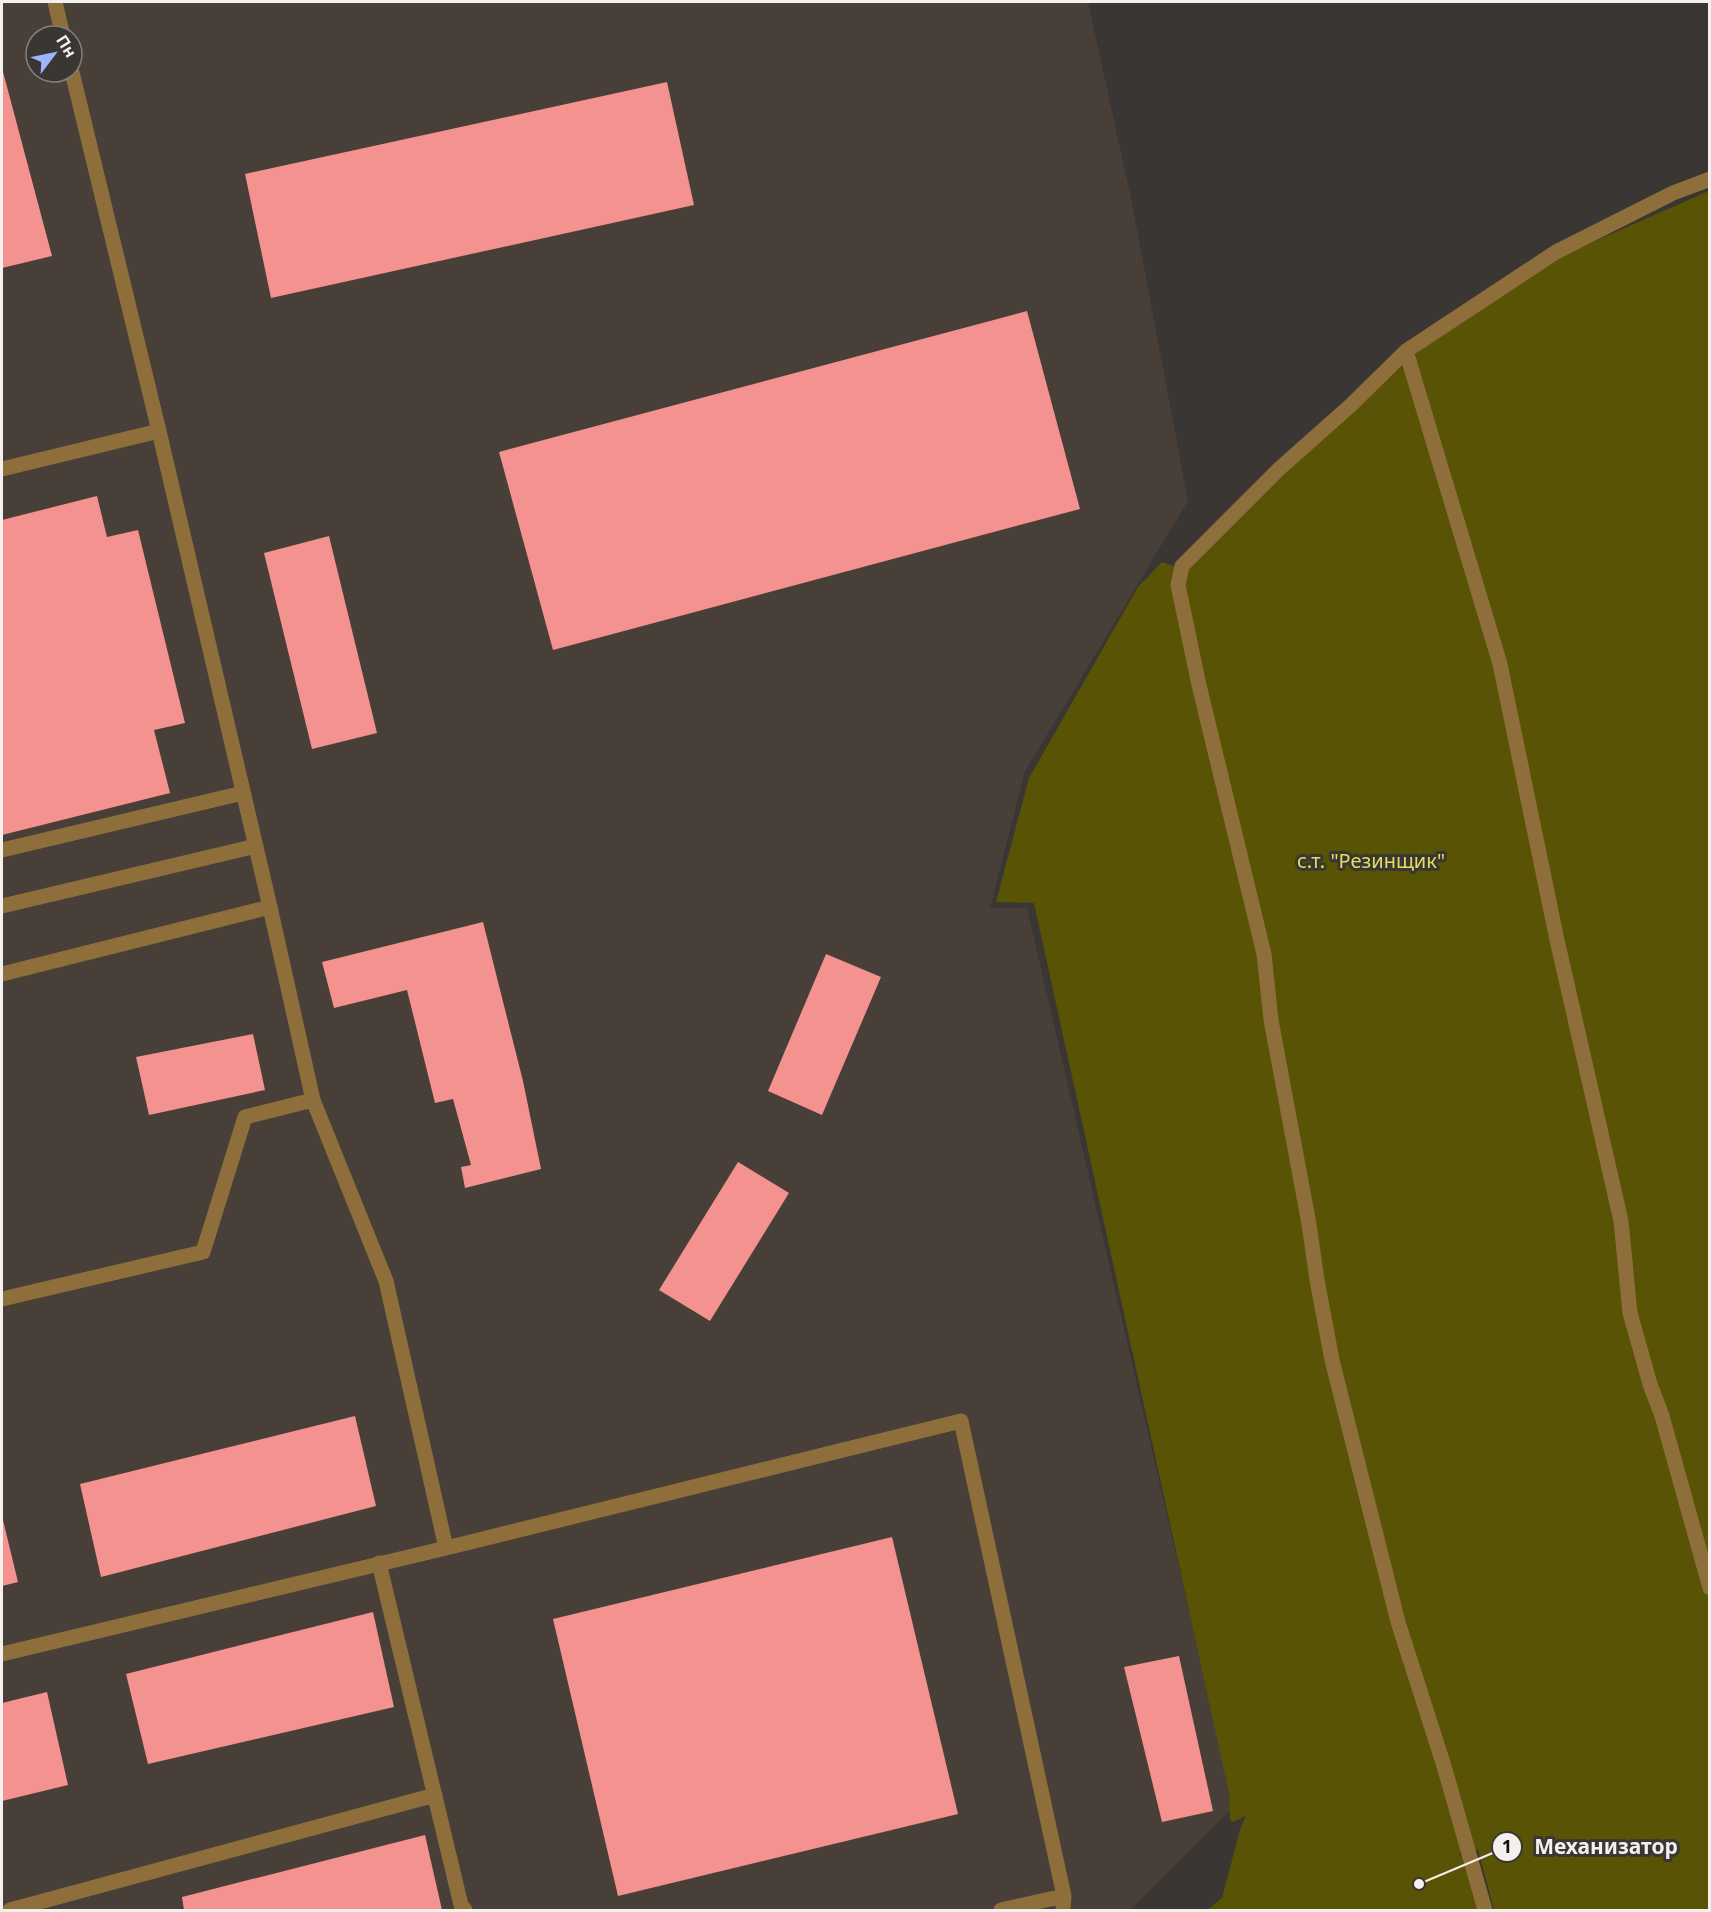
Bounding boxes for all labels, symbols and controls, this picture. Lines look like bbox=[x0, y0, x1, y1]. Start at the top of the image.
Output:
north arrow bbox=[24, 24, 84, 84]
text: Пн bbox=[51, 31, 82, 62]
park label: с.т. "Резинщик" bbox=[1297, 847, 1445, 874]
callout: Механизатор bbox=[1492, 1827, 1689, 1866]
text: Механизатор bbox=[1534, 1832, 1678, 1860]
text: 1 bbox=[1502, 1834, 1512, 1858]

